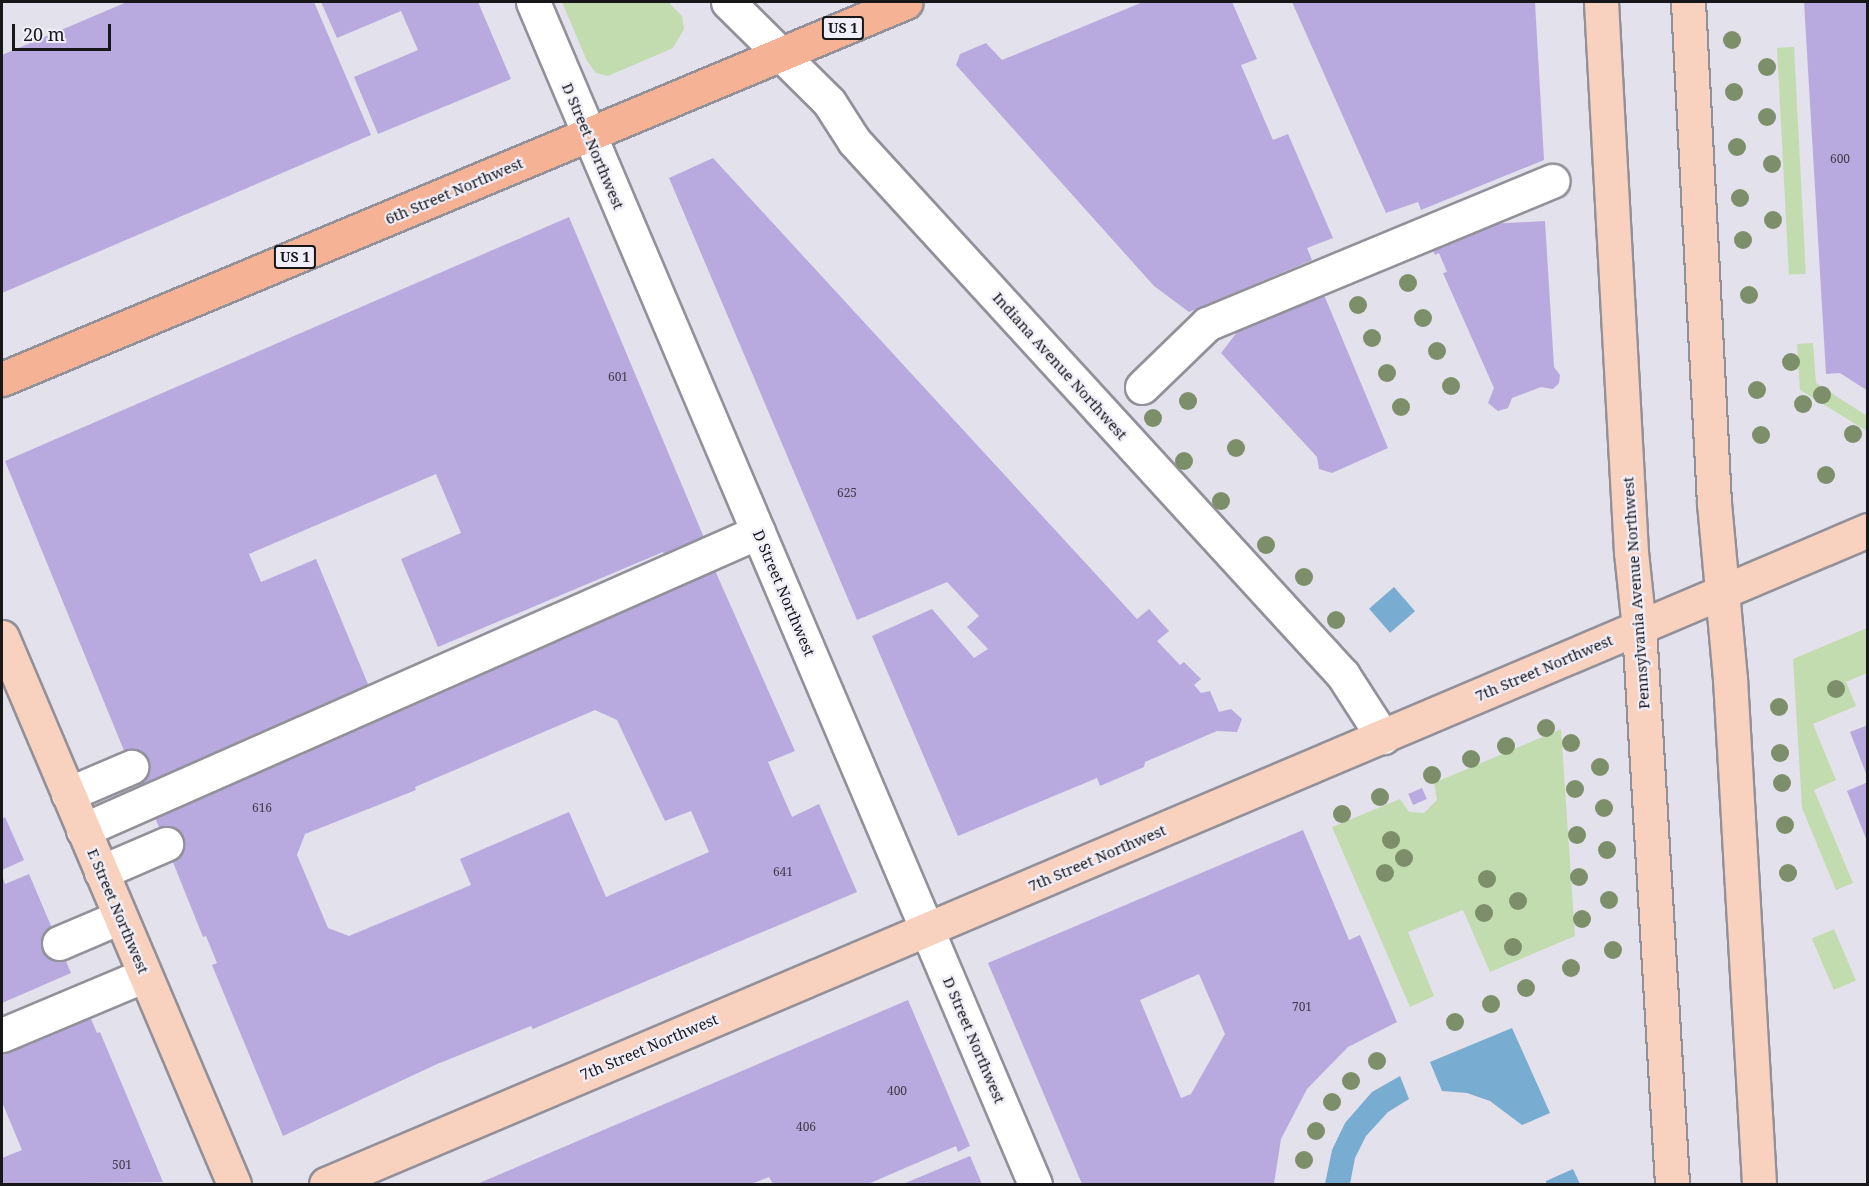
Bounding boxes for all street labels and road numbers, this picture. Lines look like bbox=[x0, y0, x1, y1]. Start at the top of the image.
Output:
road number: US 1 bbox=[820, 17, 866, 39]
street label: D Street Northwest bbox=[558, 80, 628, 212]
street label: 6th Street Northwest bbox=[382, 154, 526, 228]
road number: US 1 bbox=[272, 246, 318, 268]
street label: Indiana Avenue Northwest bbox=[989, 289, 1131, 443]
street label: Pennsylvania Avenue Northwest bbox=[1619, 476, 1653, 710]
street label: D Street Northwest bbox=[749, 527, 819, 659]
street label: 7th Street Northwest bbox=[1472, 631, 1616, 705]
street label: 7th Street Northwest bbox=[1025, 821, 1169, 895]
street label: E Street Northwest bbox=[84, 846, 152, 976]
street label: D Street Northwest bbox=[939, 974, 1009, 1106]
street label: 7th Street Northwest bbox=[577, 1010, 721, 1084]

